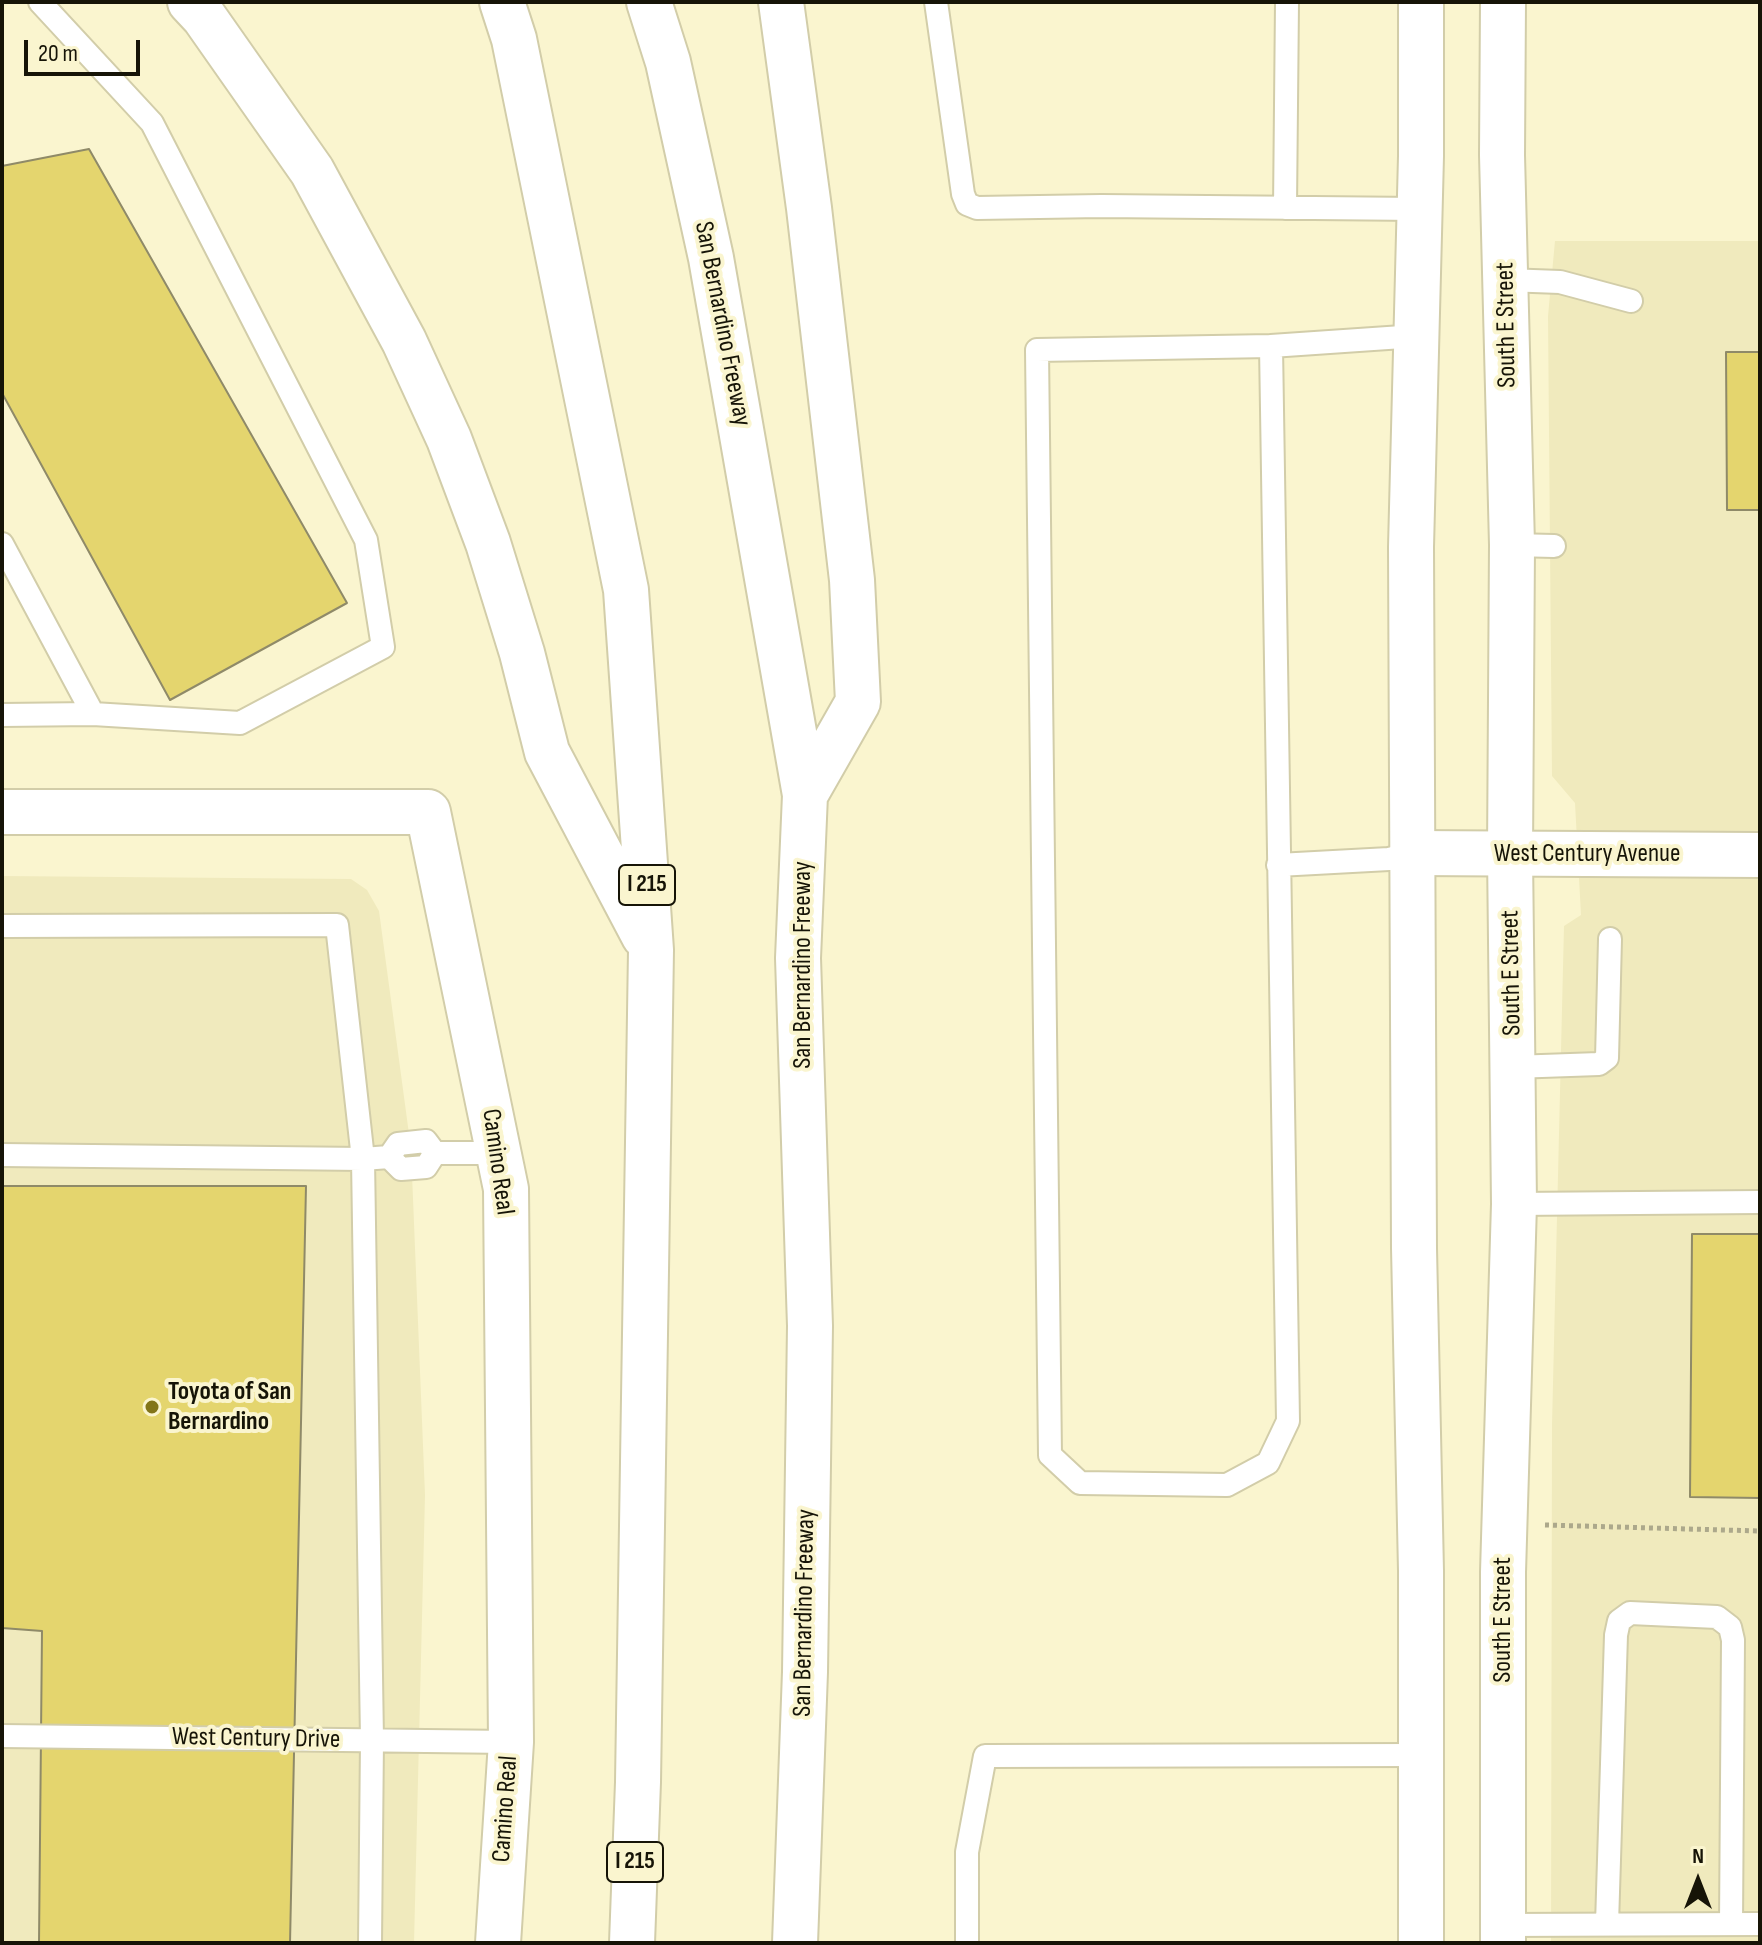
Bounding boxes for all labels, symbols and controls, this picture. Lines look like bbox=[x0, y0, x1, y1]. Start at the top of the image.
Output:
scale bar bbox=[28, 24, 144, 74]
text: 20 m bbox=[38, 39, 78, 68]
street label: San Bernardino Freeway bbox=[687, 219, 757, 429]
street label: South E Street bbox=[1490, 262, 1524, 388]
street label: West Century Avenue bbox=[1494, 838, 1680, 870]
street label: San Bernardino Freeway bbox=[787, 861, 819, 1069]
road number: I 215 bbox=[619, 865, 675, 905]
street label: South E Street bbox=[1495, 910, 1529, 1036]
street label: Camino Real bbox=[474, 1107, 520, 1217]
place label: Toyota of San Bernardino bbox=[168, 1376, 291, 1438]
marker: Toyota of San Bernardino bbox=[143, 1398, 161, 1416]
street label: San Bernardino Freeway bbox=[788, 1509, 822, 1717]
street label: South E Street bbox=[1487, 1557, 1519, 1683]
street label: West Century Drive bbox=[171, 1722, 341, 1756]
street label: Camino Real bbox=[487, 1755, 525, 1863]
north arrow bbox=[1658, 1841, 1738, 1921]
road number: I 215 bbox=[607, 1842, 663, 1882]
text: N bbox=[1692, 1843, 1704, 1870]

